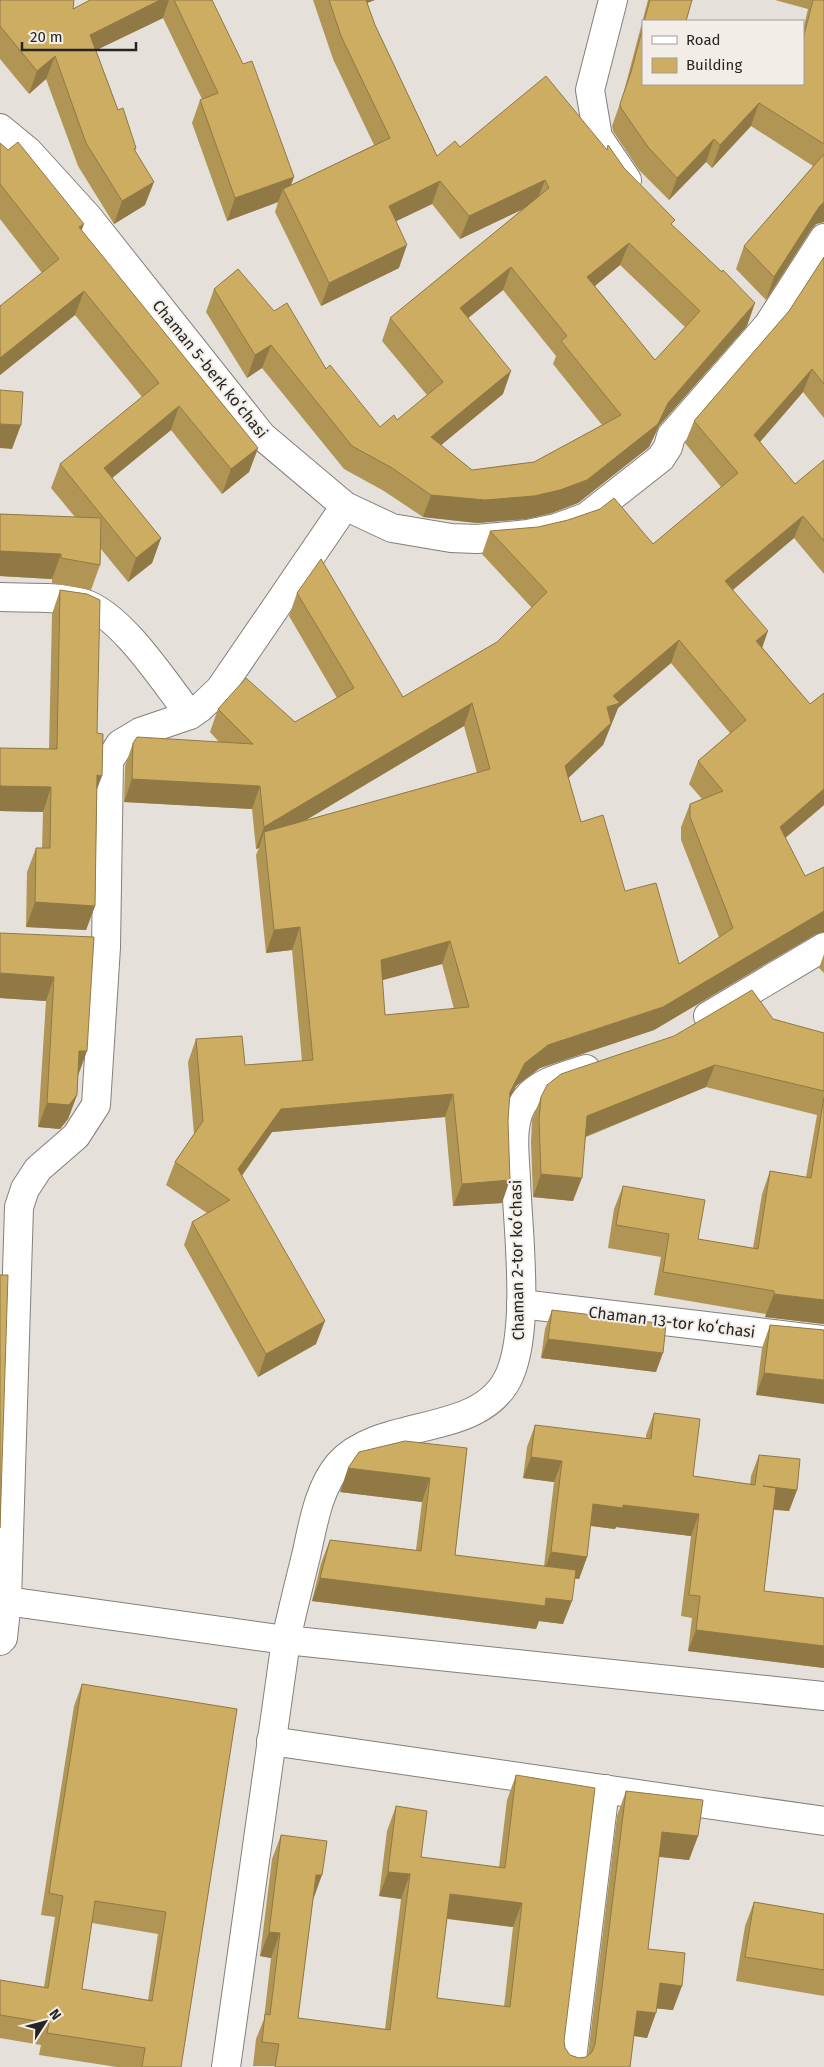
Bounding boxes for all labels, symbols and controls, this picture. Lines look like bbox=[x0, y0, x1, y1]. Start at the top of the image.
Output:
scale bar bbox=[22, 20, 136, 52]
legend bbox=[642, 20, 804, 85]
text: 20 m bbox=[30, 28, 63, 46]
text: Road bbox=[686, 31, 721, 49]
text: Building bbox=[686, 56, 742, 74]
street label: Chaman 5-berk koʻchasi bbox=[148, 296, 272, 442]
street label: Chaman 2-tor koʻchasi bbox=[506, 1179, 528, 1341]
street label: Chaman 13-tor koʻchasi bbox=[588, 1302, 756, 1342]
north arrow bbox=[20, 1997, 70, 2047]
text: N bbox=[46, 2006, 65, 2023]

